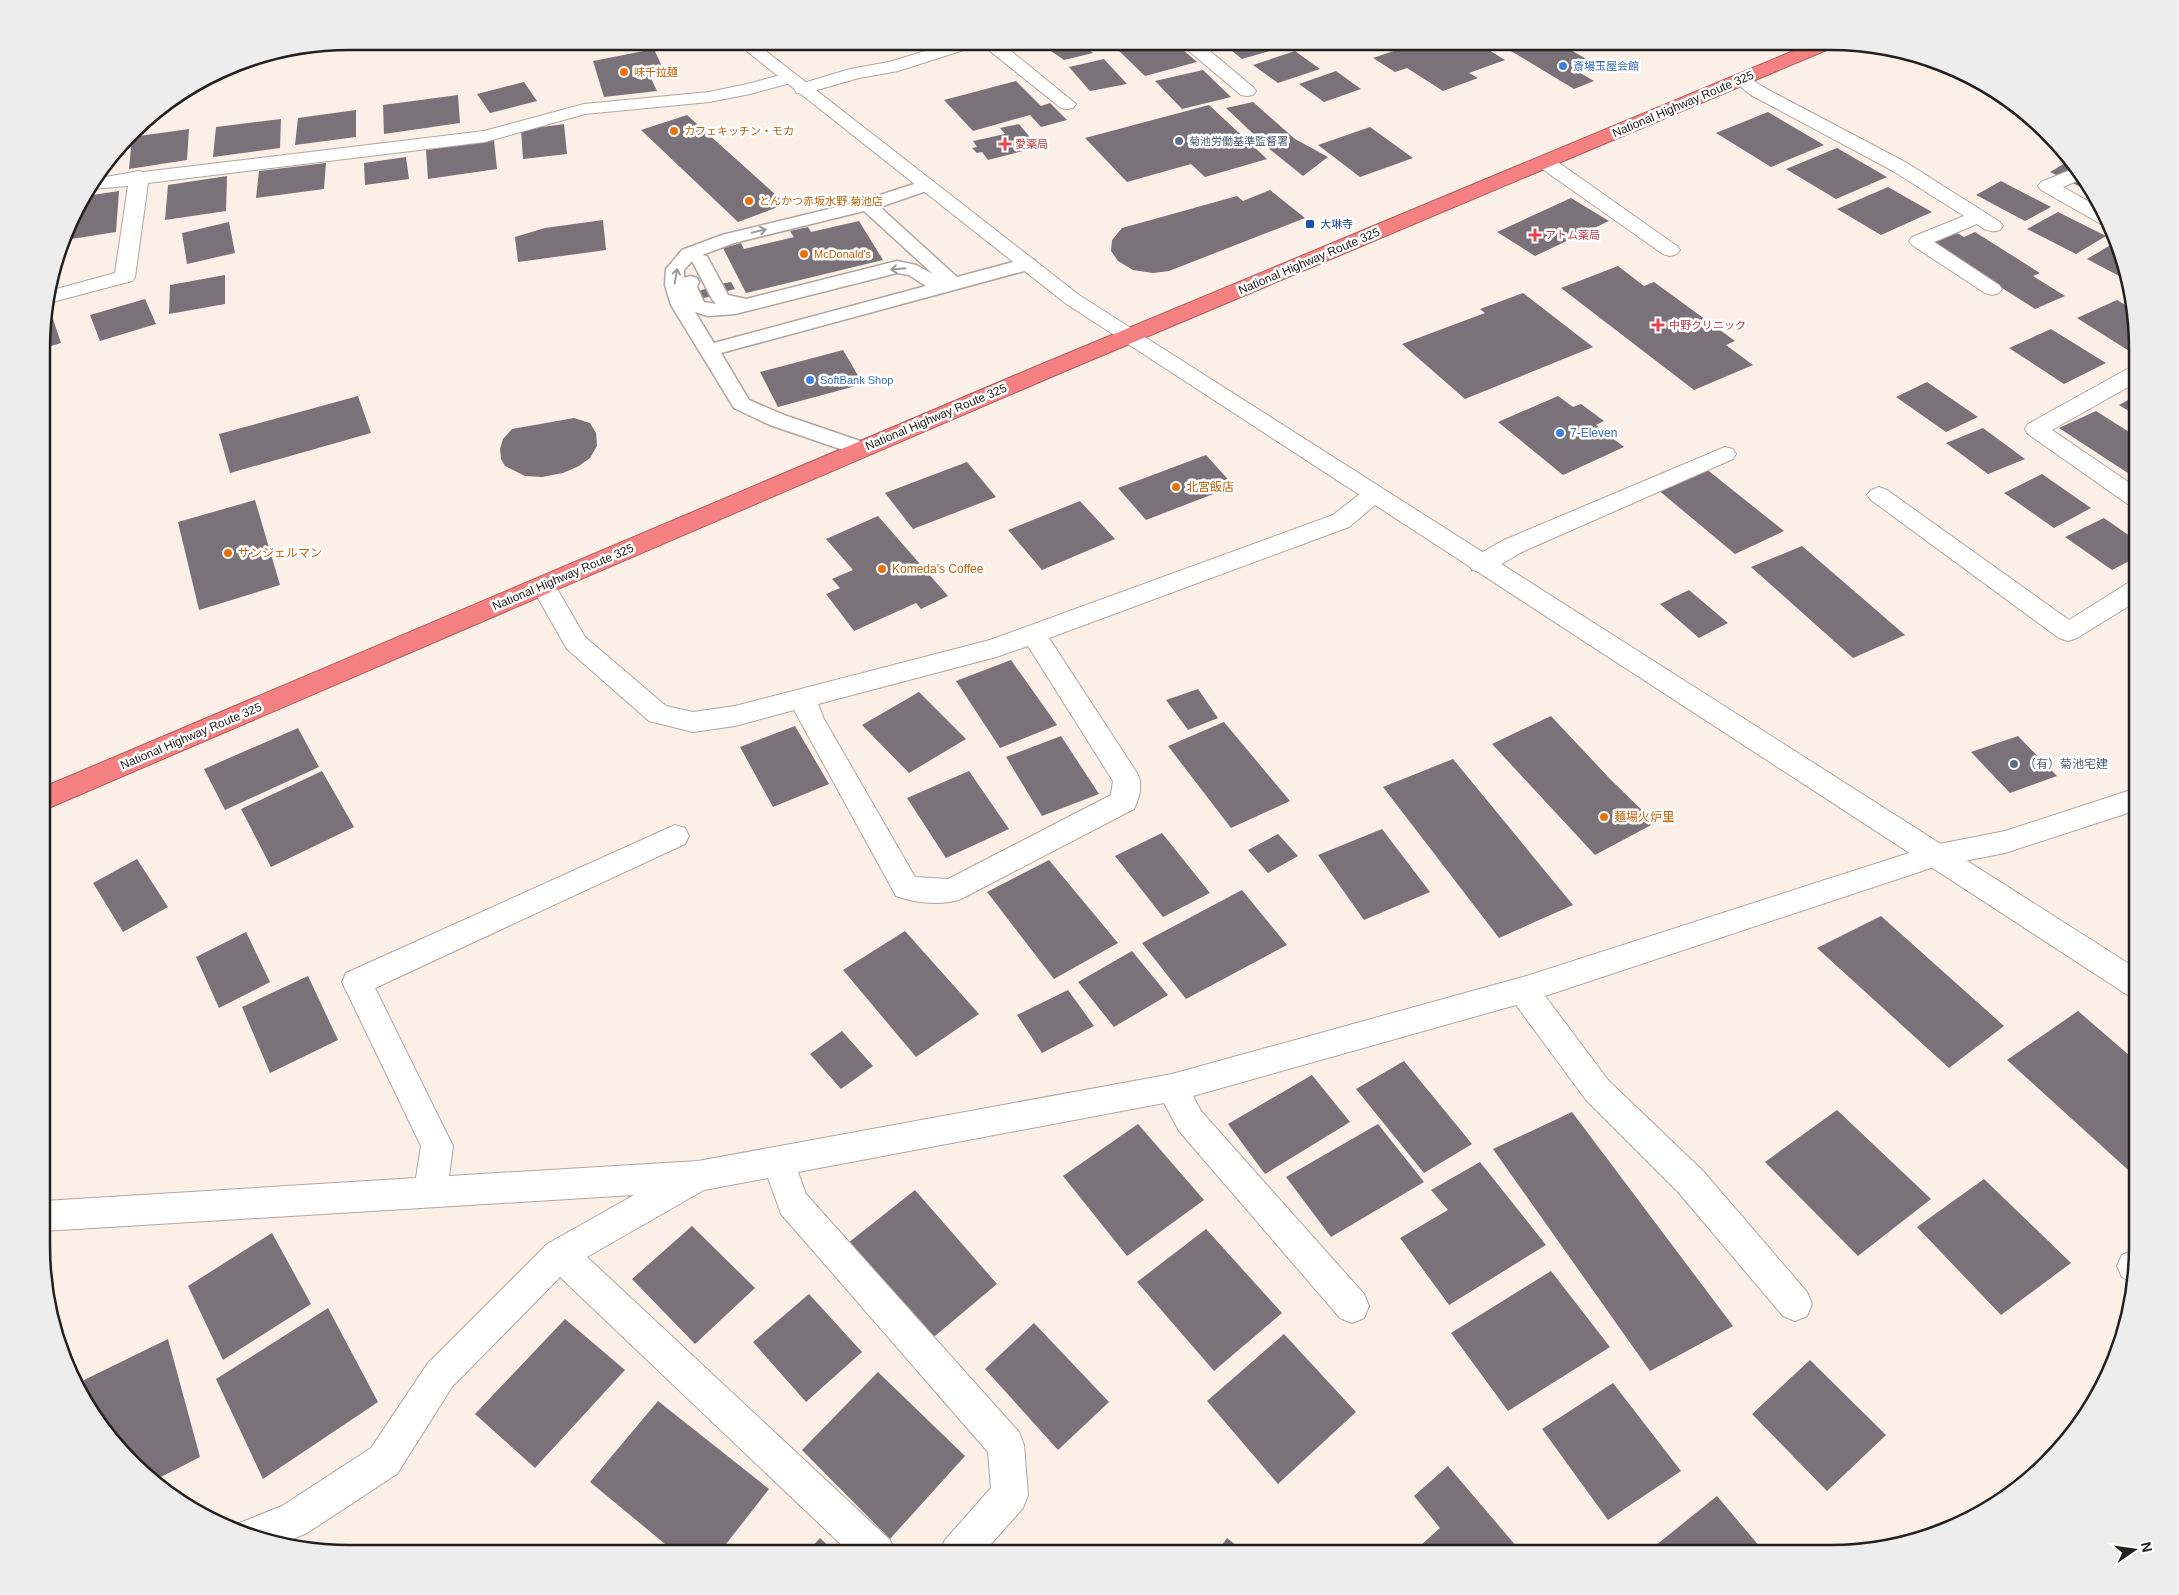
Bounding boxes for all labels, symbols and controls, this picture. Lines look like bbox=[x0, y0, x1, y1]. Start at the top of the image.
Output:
marker: 斎場玉屋会館 bbox=[1557, 60, 1569, 72]
place label: 斎場玉屋会館 bbox=[1573, 60, 1639, 72]
marker: 味千拉麺 bbox=[618, 66, 630, 78]
place label: 味千拉麺 bbox=[634, 66, 678, 78]
street label: National Highway Route 325 bbox=[1610, 68, 1756, 140]
marker: カフェキッチン・モカ bbox=[668, 125, 680, 137]
place label: カフェキッチン・モカ bbox=[684, 125, 794, 137]
marker: 菊池労働基準監督署 bbox=[1173, 135, 1185, 147]
place label: 菊池労働基準監督署 bbox=[1189, 135, 1288, 147]
marker: 愛薬局 bbox=[999, 138, 1011, 150]
place label: 愛薬局 bbox=[1015, 138, 1048, 150]
marker: とんかつ赤坂水野 菊池店 bbox=[743, 195, 755, 207]
place label: とんかつ赤坂水野 菊池店 bbox=[759, 195, 883, 207]
marker: 大琳寺 bbox=[1304, 218, 1316, 230]
place label: 大琳寺 bbox=[1320, 218, 1353, 230]
street label: National Highway Route 325 bbox=[1236, 225, 1382, 297]
one-way arrow bbox=[751, 226, 767, 235]
marker: アトム薬局 bbox=[1529, 229, 1541, 241]
place label: アトム薬局 bbox=[1545, 229, 1600, 241]
marker: McDonald's bbox=[798, 248, 810, 260]
place label: McDonald's bbox=[814, 248, 872, 260]
one-way arrow bbox=[890, 264, 906, 274]
one-way arrow bbox=[671, 268, 681, 284]
marker: 中野クリニック bbox=[1651, 318, 1665, 332]
place label: 中野クリニック bbox=[1669, 319, 1746, 331]
marker: SoftBank Shop bbox=[804, 374, 816, 386]
place label: SoftBank Shop bbox=[820, 374, 893, 386]
street label: National Highway Route 325 bbox=[863, 381, 1009, 453]
place label: 7-Eleven bbox=[1570, 426, 1617, 440]
marker: 7-Eleven bbox=[1554, 427, 1566, 439]
place label: 北宮飯店 bbox=[1186, 480, 1234, 494]
marker: 北宮飯店 bbox=[1170, 481, 1182, 493]
street label: National Highway Route 325 bbox=[490, 541, 636, 613]
place label: サンジェルマン bbox=[238, 546, 322, 560]
marker: サンジェルマン bbox=[222, 547, 234, 559]
place label: Komeda's Coffee bbox=[892, 562, 984, 576]
marker: Komeda's Coffee bbox=[876, 563, 888, 575]
street label: National Highway Route 325 bbox=[118, 700, 264, 772]
place label: （有）菊池宅建 bbox=[2024, 757, 2108, 771]
marker: （有）菊池宅建 bbox=[2008, 758, 2020, 770]
place label: 麺場火炉里 bbox=[1614, 810, 1674, 824]
marker: 麺場火炉里 bbox=[1598, 811, 1610, 823]
north arrow bbox=[2109, 1525, 2159, 1575]
text: N bbox=[2138, 1540, 2156, 1554]

